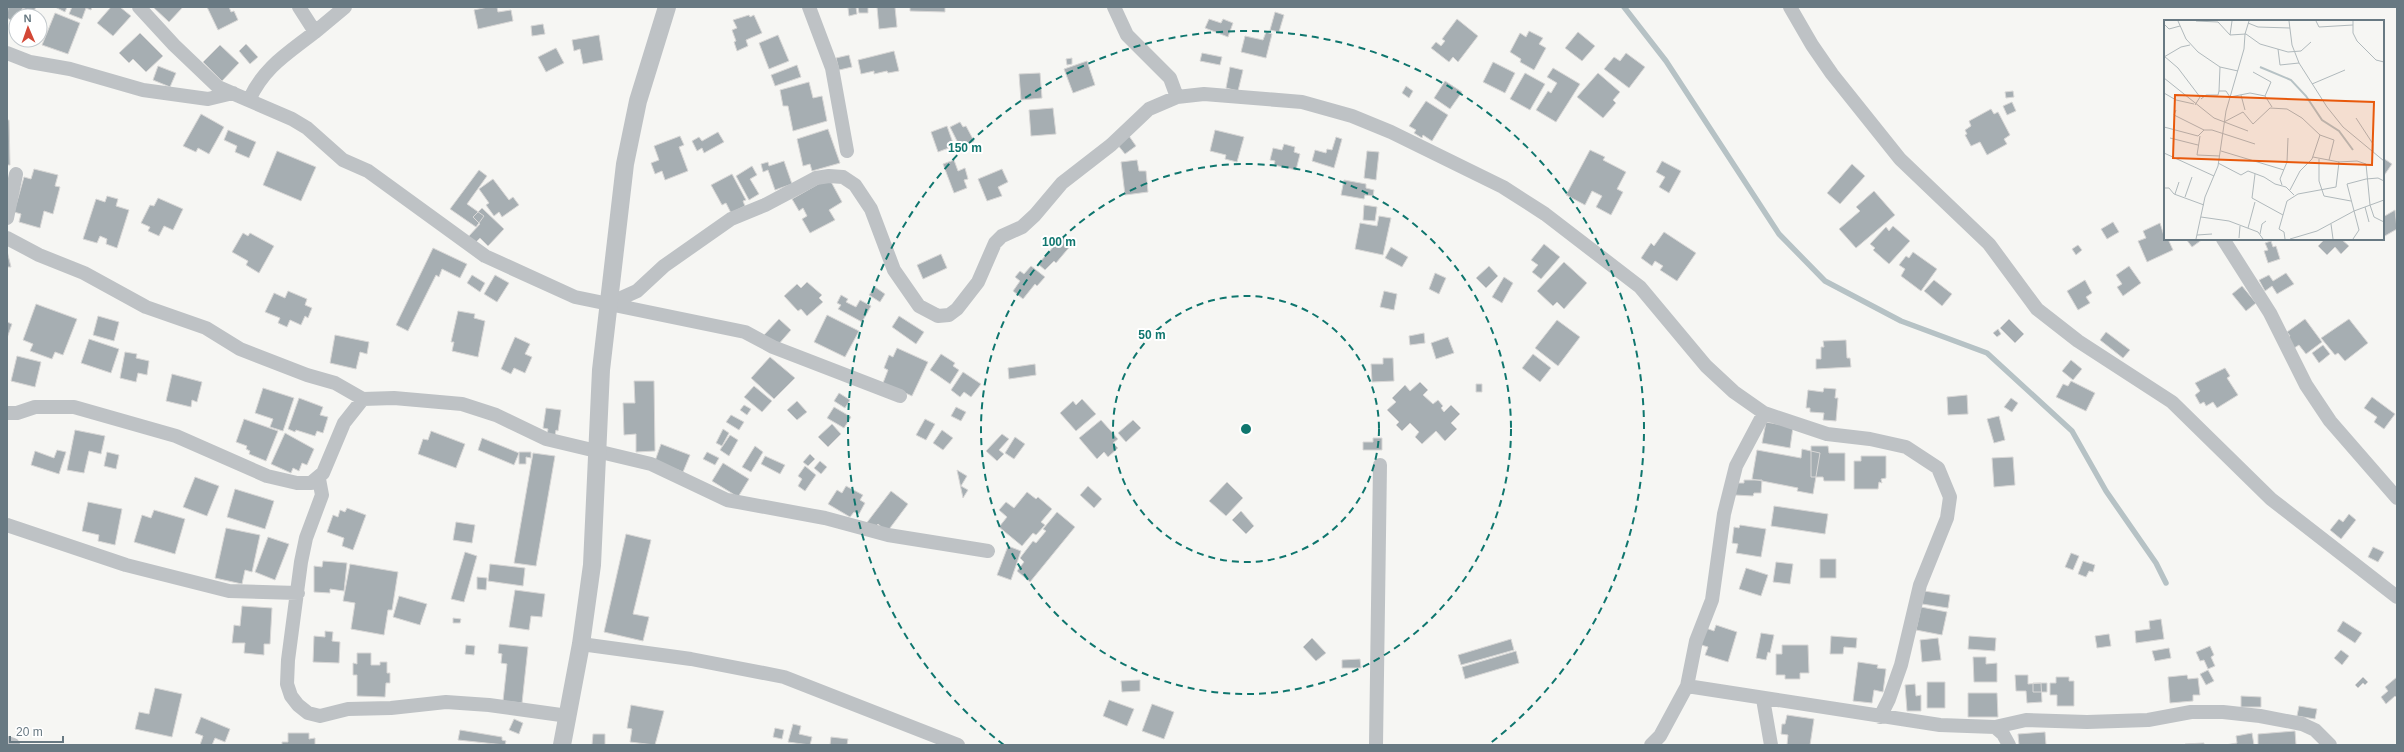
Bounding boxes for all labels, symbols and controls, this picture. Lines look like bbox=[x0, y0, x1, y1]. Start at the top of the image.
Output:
north arrow bbox=[8, 8, 48, 48]
text: N bbox=[23, 12, 32, 24]
inset map bbox=[2164, 20, 2384, 240]
text: 150 m bbox=[948, 141, 982, 155]
text: 100 m bbox=[1042, 235, 1076, 249]
text: 50 m bbox=[1138, 328, 1166, 342]
centre of rings bbox=[1239, 422, 1253, 436]
scale bar bbox=[10, 718, 63, 744]
text: 20 m bbox=[16, 725, 43, 739]

